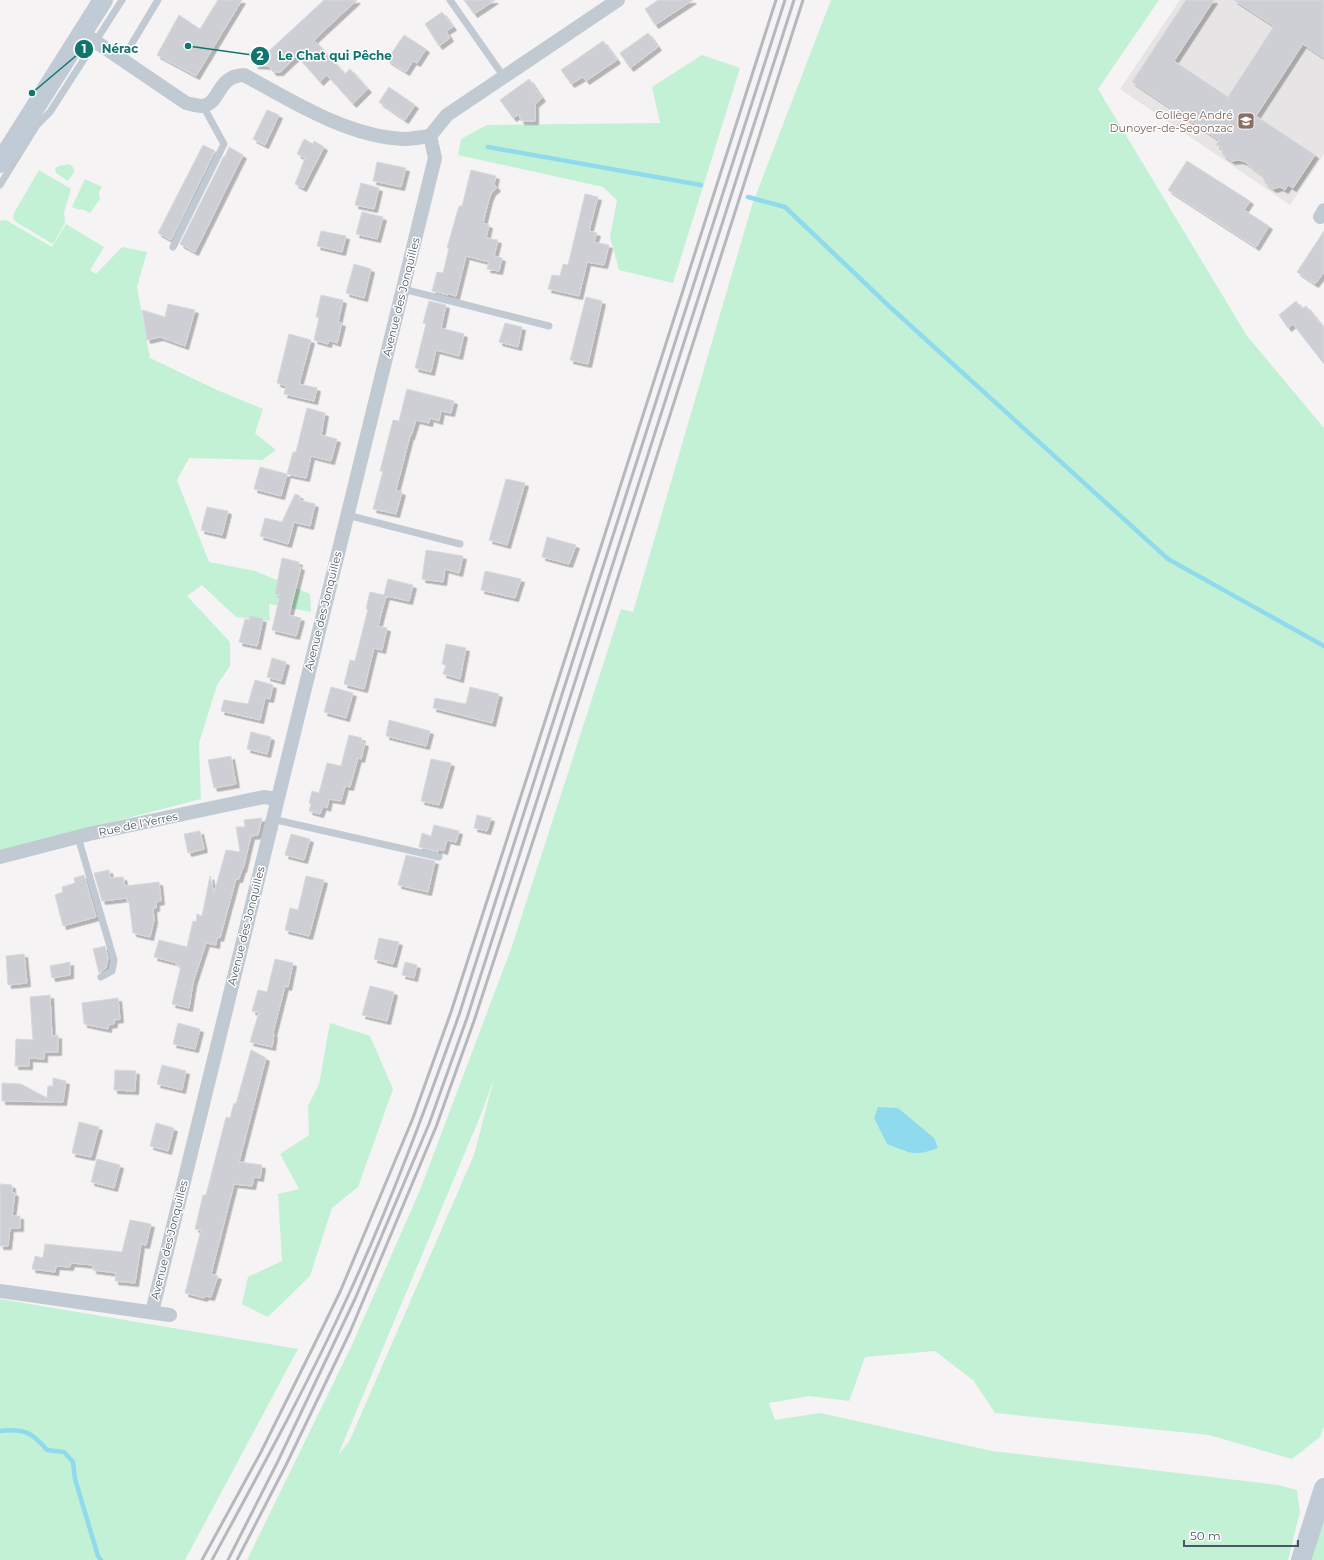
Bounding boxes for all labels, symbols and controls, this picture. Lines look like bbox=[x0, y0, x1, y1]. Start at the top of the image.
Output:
callout: Nérac bbox=[74, 37, 146, 61]
text: 1 bbox=[82, 41, 86, 56]
text: Nérac bbox=[102, 41, 138, 56]
callout: Le Chat qui Pêche bbox=[250, 44, 400, 68]
text: 2 bbox=[256, 48, 264, 63]
text: Le Chat qui Pêche bbox=[278, 48, 392, 63]
place label: Collège André Dunoyer-de-Segonzac bbox=[1110, 108, 1233, 135]
school or university icon: Collège André Dunoyer-de-Segonzac bbox=[1236, 111, 1256, 131]
street label: Avenue des Jonquilles bbox=[379, 235, 423, 358]
street label: Avenue des Jonquilles bbox=[301, 549, 345, 672]
street label: Rue de l'Yerres bbox=[97, 809, 179, 839]
street label: Avenue des Jonquilles bbox=[224, 864, 268, 987]
street label: Avenue des Jonquilles bbox=[147, 1178, 191, 1301]
scale bar bbox=[1184, 1522, 1298, 1548]
text: 50 m bbox=[1190, 1528, 1221, 1543]

